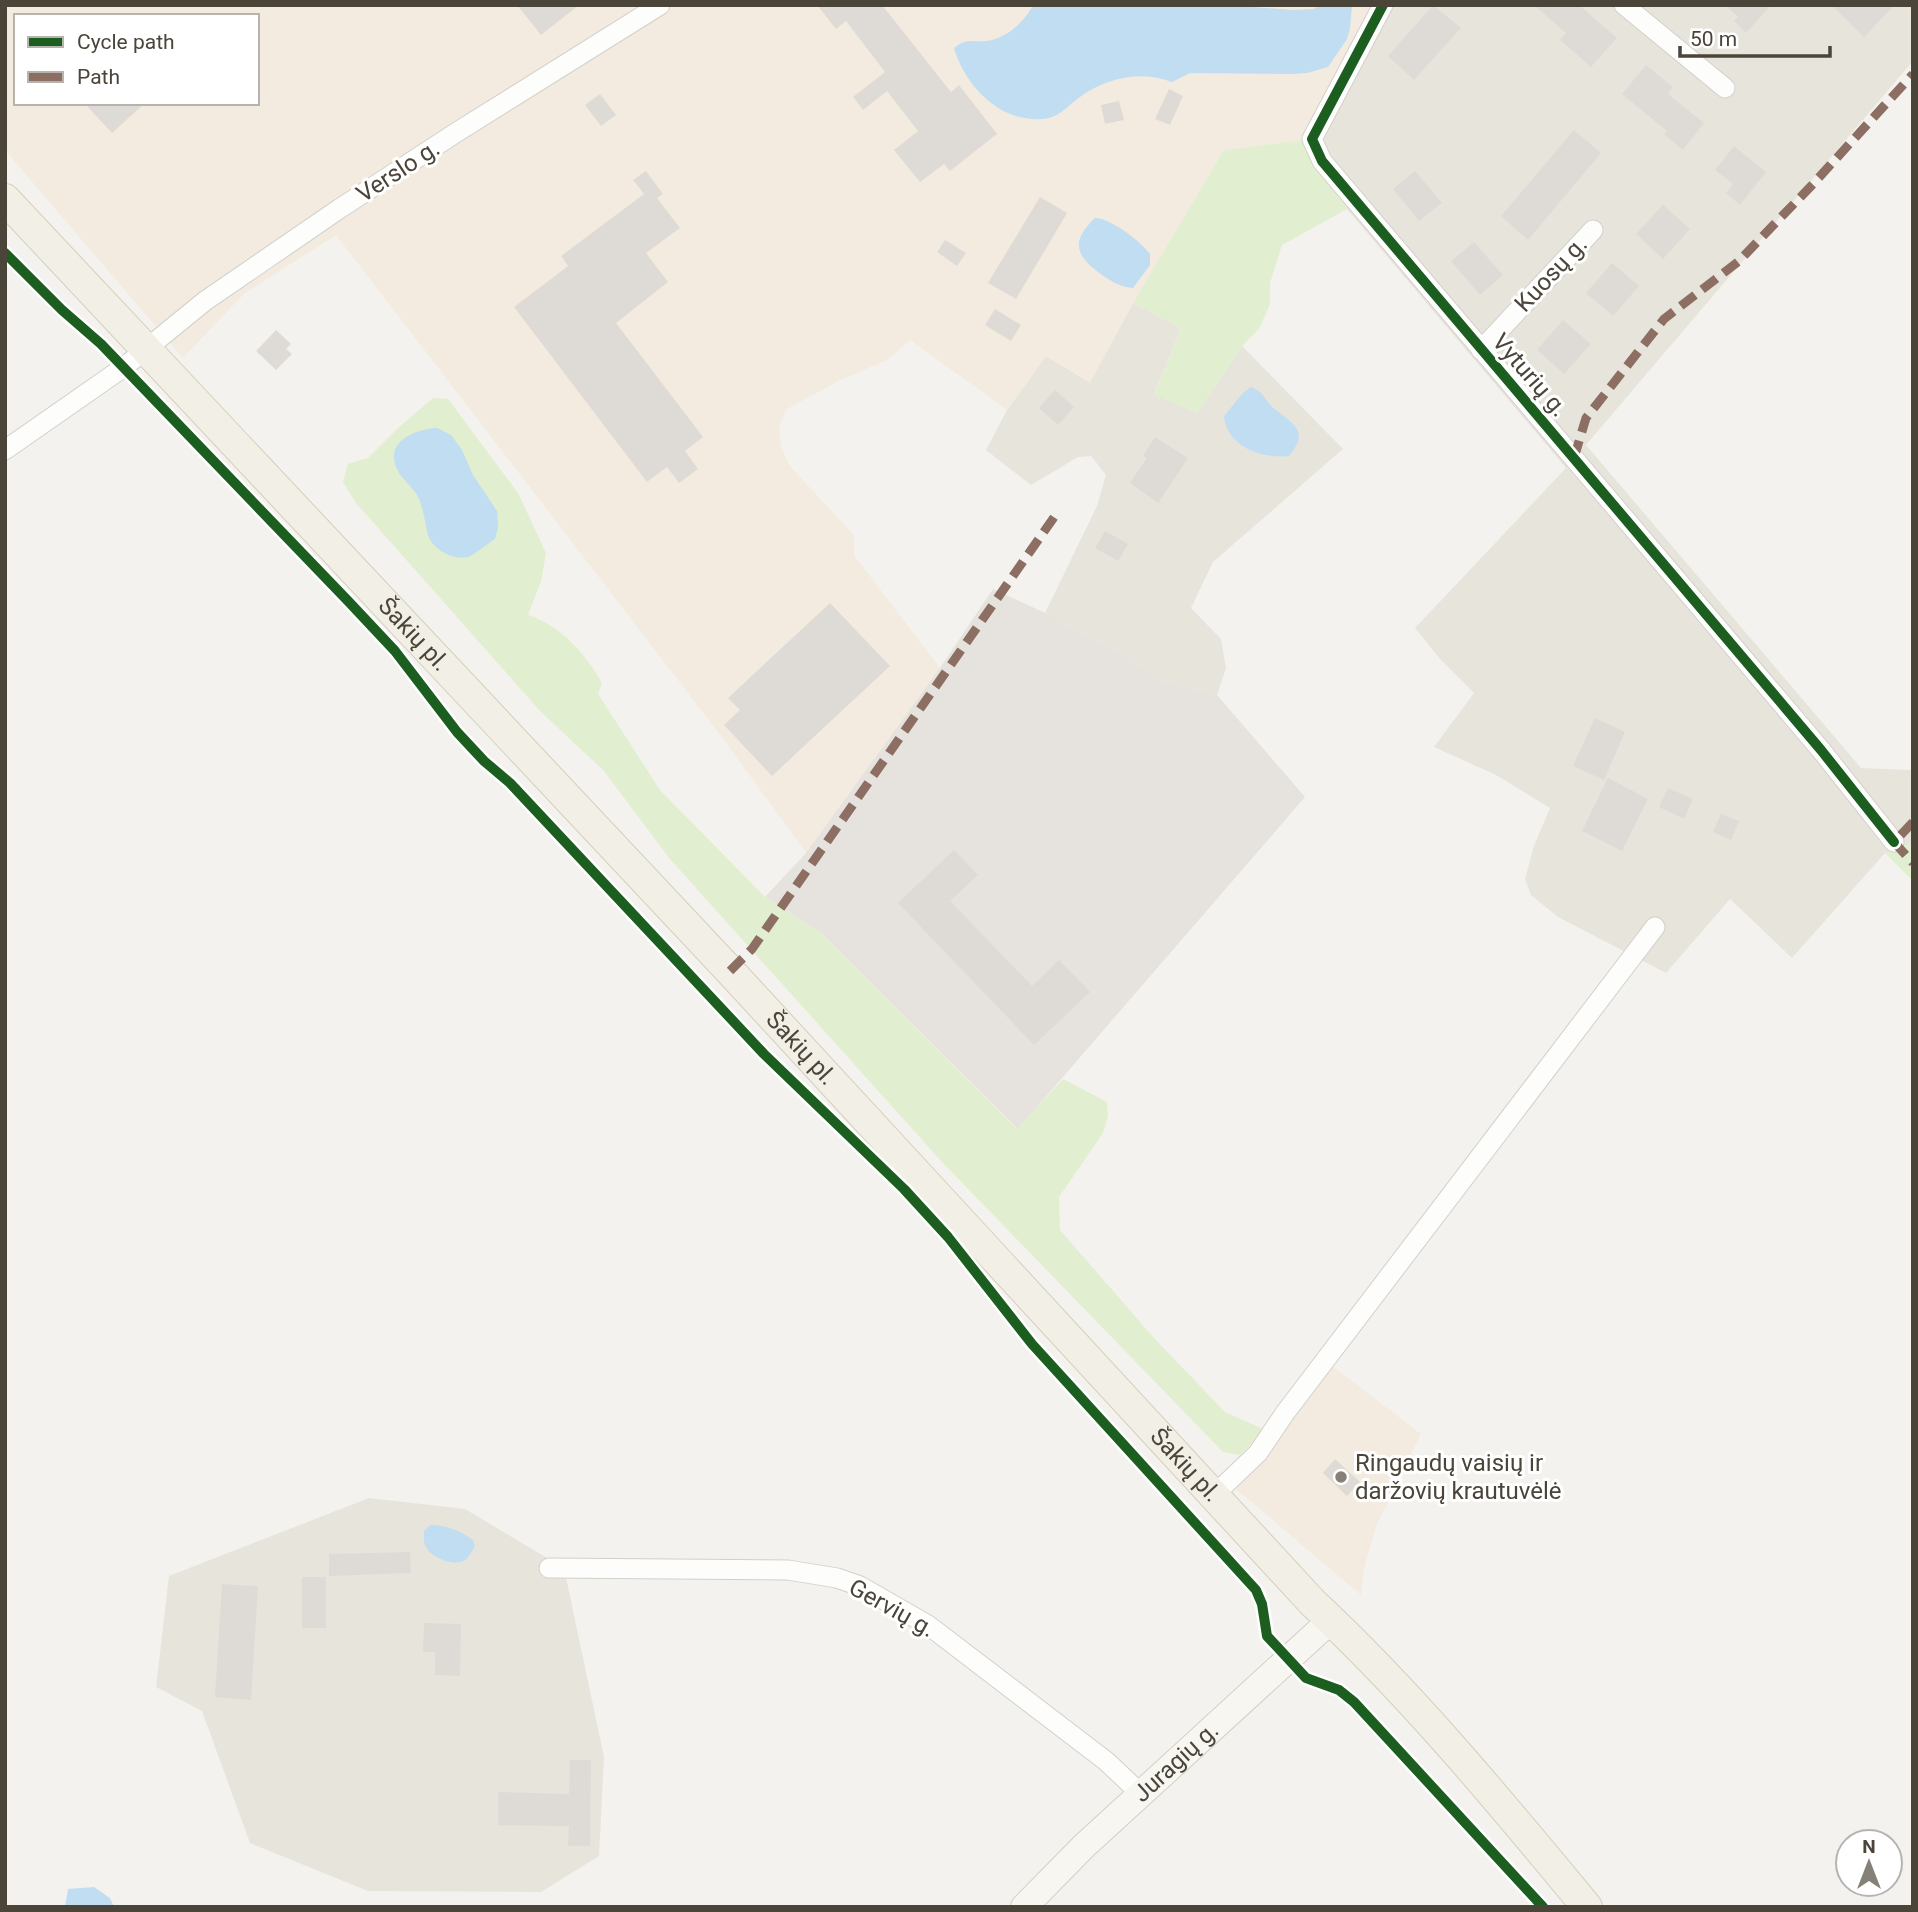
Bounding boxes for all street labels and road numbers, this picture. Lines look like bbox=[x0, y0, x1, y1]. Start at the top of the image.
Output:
street label: Verslo g. bbox=[351, 134, 445, 208]
street label: Kuosų g. bbox=[1509, 230, 1593, 318]
street label: Vyturių g. bbox=[1486, 328, 1574, 422]
street label: Šakių pl. bbox=[373, 592, 455, 677]
street label: Šakių pl. bbox=[760, 1006, 842, 1091]
street label: Šakių pl. bbox=[1145, 1422, 1226, 1508]
street label: Gervių g. bbox=[844, 1573, 940, 1643]
street label: Juragių g. bbox=[1127, 1716, 1224, 1808]

